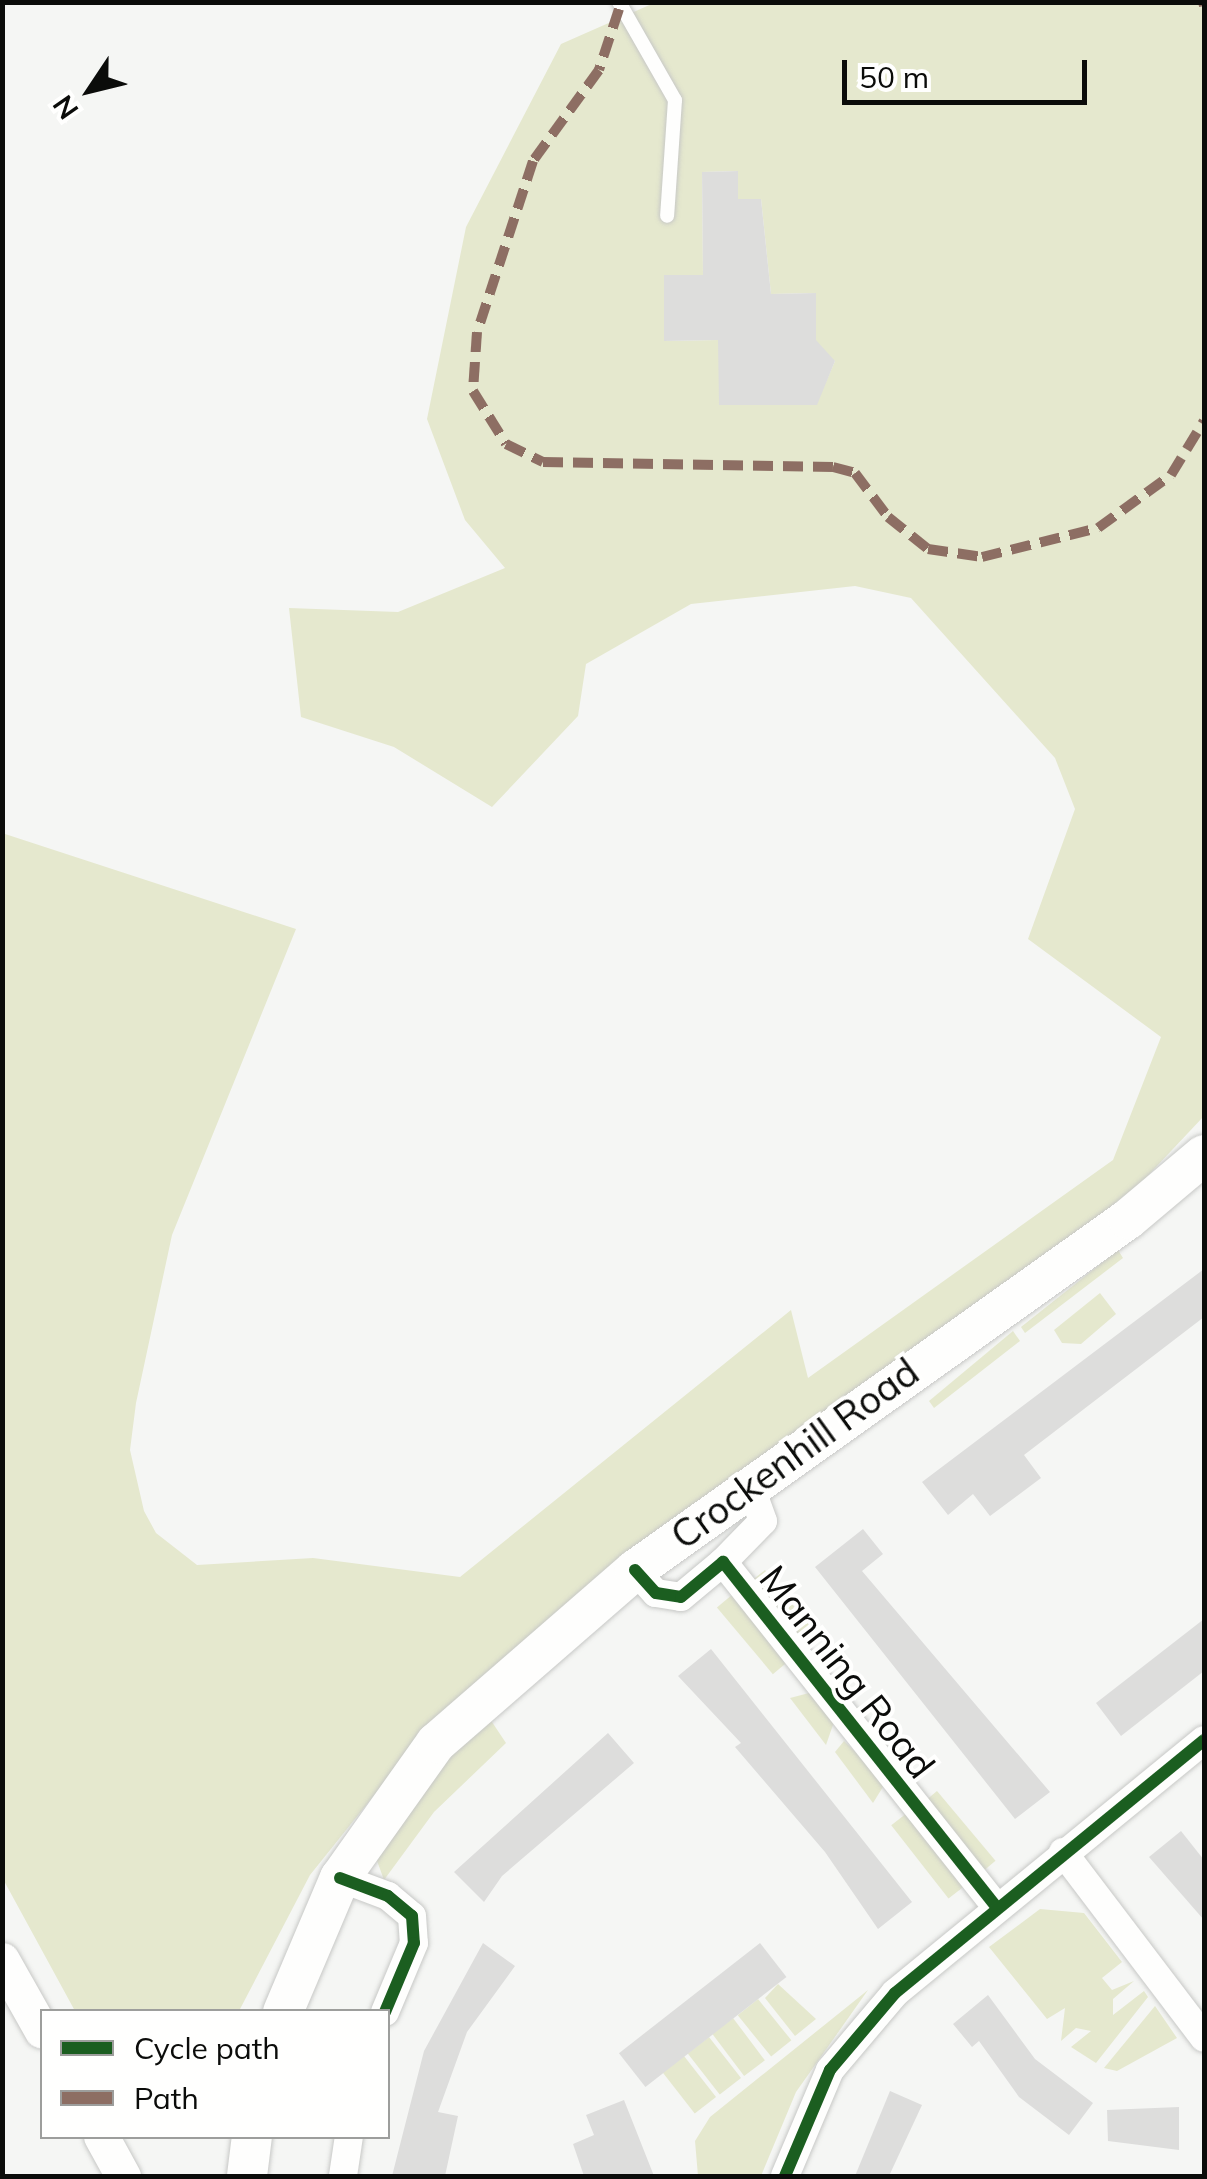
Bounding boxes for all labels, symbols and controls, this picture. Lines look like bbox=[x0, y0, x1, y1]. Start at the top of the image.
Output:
north arrow bbox=[40, 40, 140, 140]
scale bar bbox=[847, 40, 1092, 102]
text: 50 m bbox=[859, 58, 929, 96]
text: N bbox=[45, 89, 85, 126]
street label: Crockenhill Road bbox=[662, 1349, 928, 1559]
street label: Manning Road bbox=[750, 1557, 944, 1787]
legend bbox=[40, 2009, 390, 2139]
text: Cycle path bbox=[134, 2029, 280, 2067]
text: Path bbox=[134, 2079, 199, 2117]

